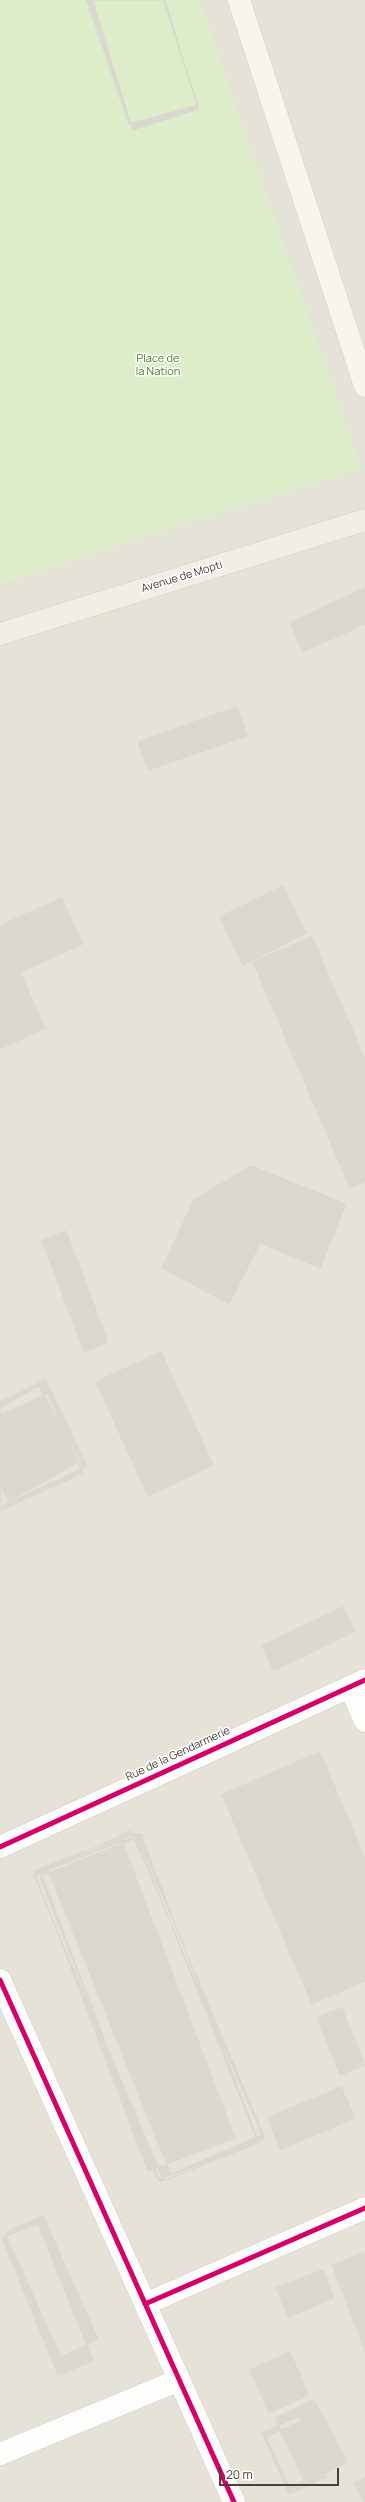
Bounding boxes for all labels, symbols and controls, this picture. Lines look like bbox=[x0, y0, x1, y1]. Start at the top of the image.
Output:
park label: Place de la Nation bbox=[136, 352, 180, 378]
street label: Avenue de Mopti bbox=[140, 558, 224, 596]
street label: Rue de la Gendarmerie bbox=[124, 1724, 232, 1784]
scale bar bbox=[221, 2460, 341, 2486]
text: 20 m bbox=[226, 2466, 253, 2483]

